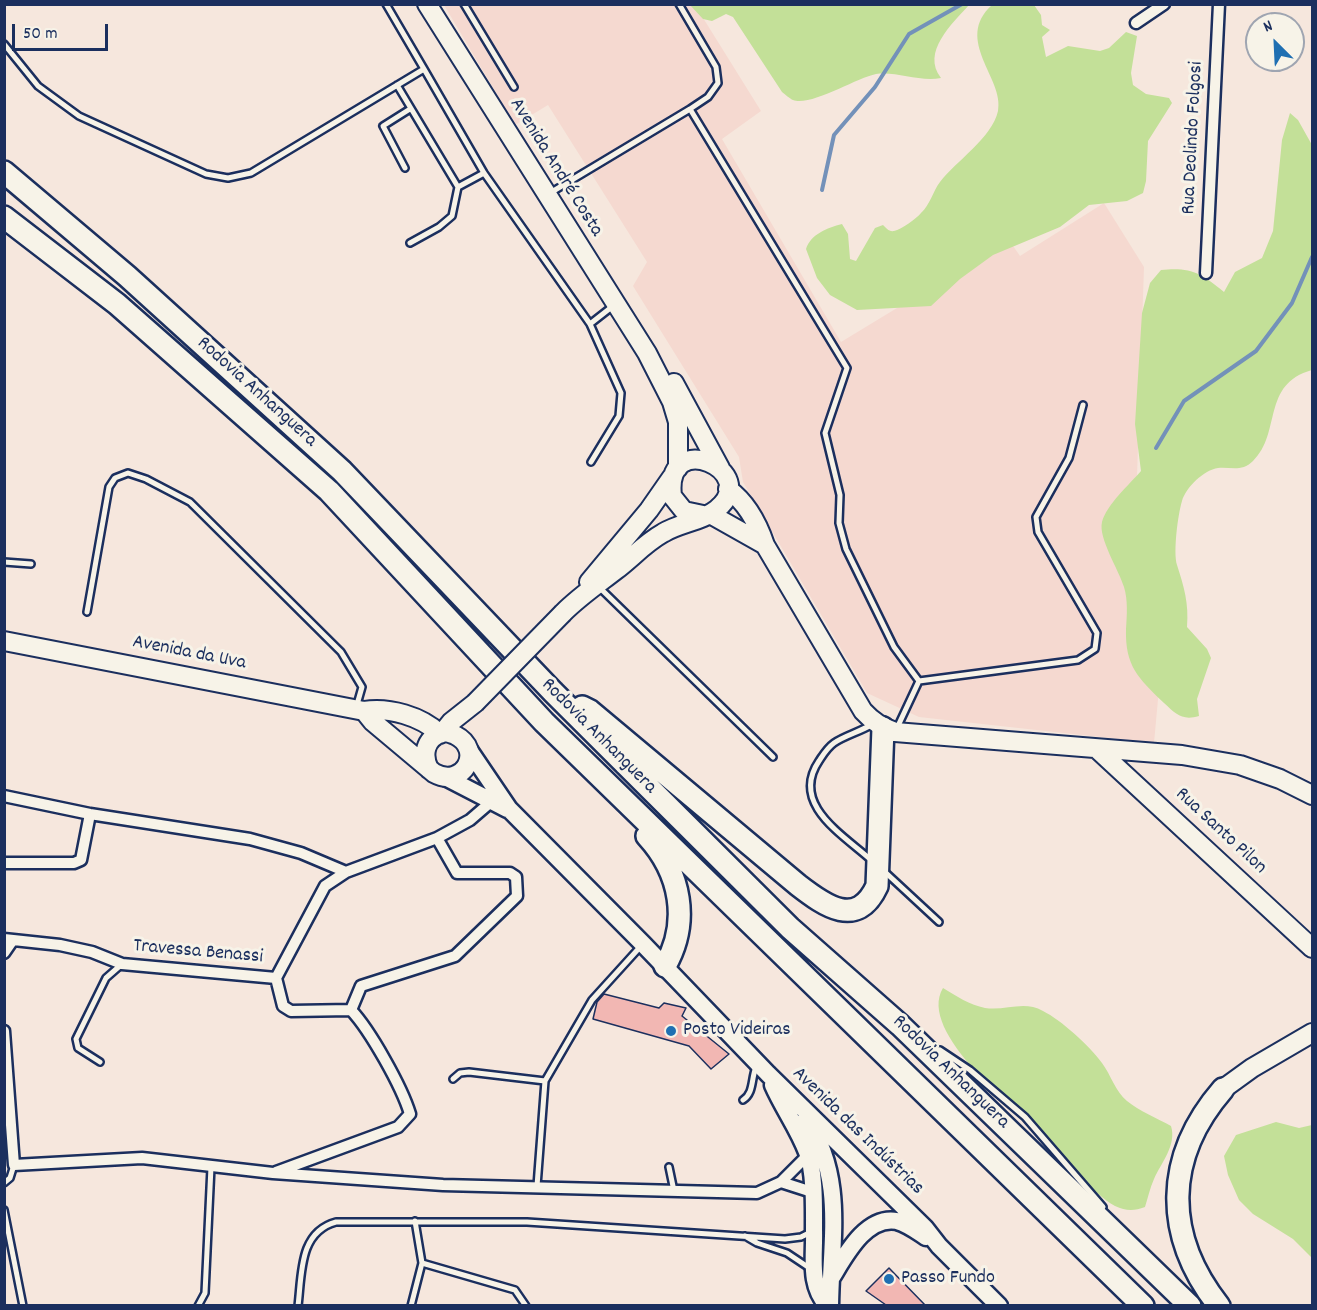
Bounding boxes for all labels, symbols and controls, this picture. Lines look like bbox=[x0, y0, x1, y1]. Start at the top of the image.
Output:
scale bar bbox=[15, 12, 111, 50]
north arrow bbox=[1245, 12, 1305, 72]
text: N bbox=[1260, 15, 1277, 39]
text: 50 m bbox=[23, 22, 58, 47]
street label: Rua Deolindo Folgosi bbox=[1178, 61, 1210, 215]
street label: Avenida André Costa bbox=[503, 94, 607, 242]
street label: Rodovia Anhanguera bbox=[191, 333, 321, 453]
street label: Avenida da Uva bbox=[130, 631, 248, 677]
street label: Rodovia Anhanguera bbox=[535, 674, 661, 800]
street label: Rua Santo Pilon bbox=[1169, 784, 1271, 880]
street label: Travessa Benassi bbox=[132, 935, 264, 971]
street label: Rodovia Anhanguera bbox=[886, 1011, 1014, 1135]
place label: Posto Videiras bbox=[683, 1019, 791, 1043]
marker: Posto Videiras bbox=[664, 1024, 678, 1038]
street label: Avenida das Indústrias bbox=[786, 1063, 928, 1201]
place label: Passo Fundo bbox=[901, 1267, 995, 1291]
marker: Passo Fundo bbox=[882, 1272, 896, 1286]

